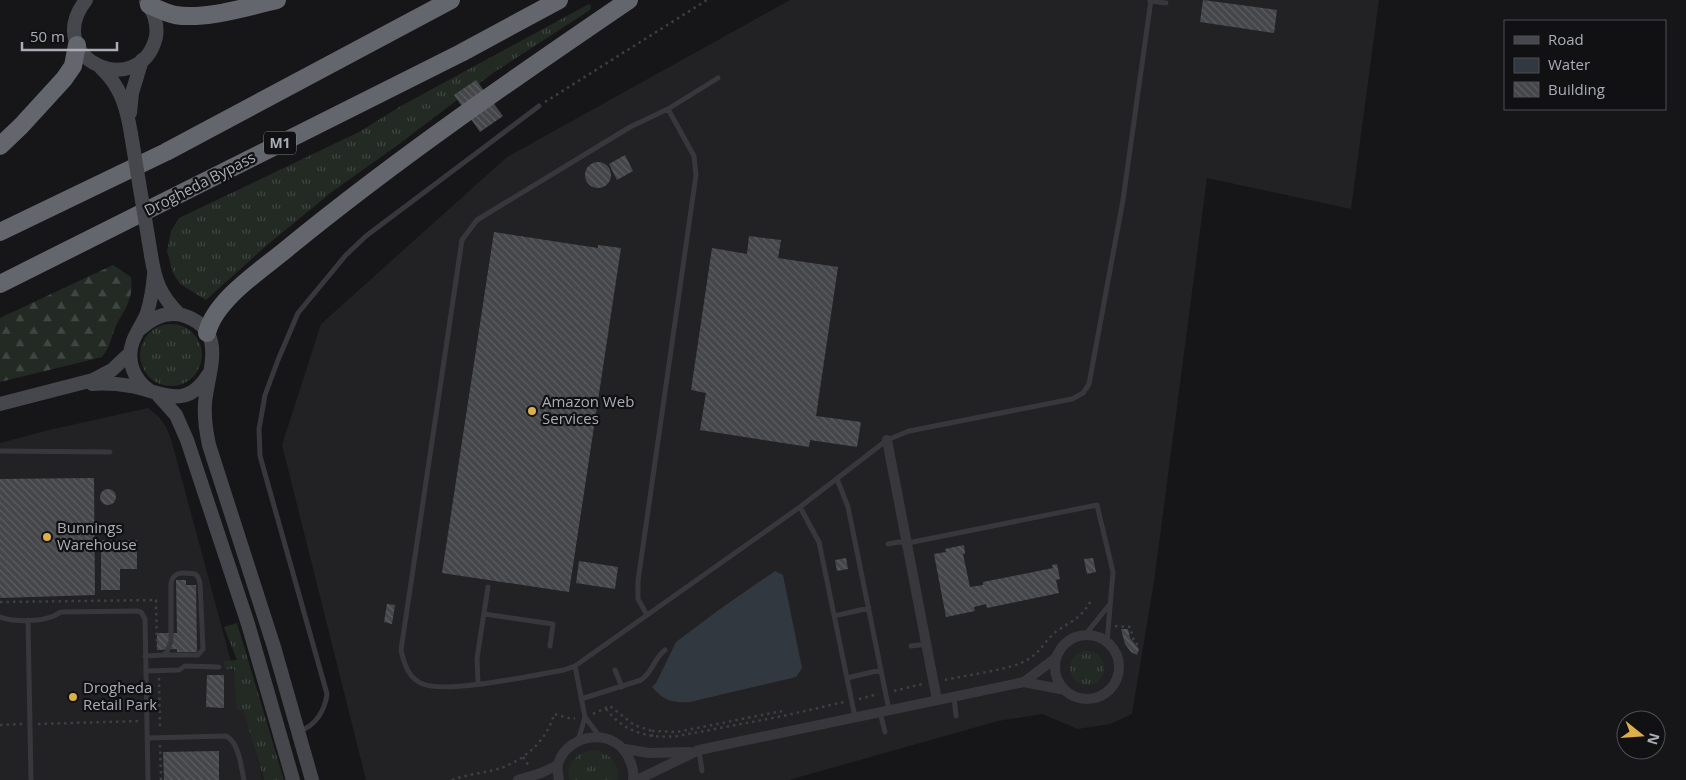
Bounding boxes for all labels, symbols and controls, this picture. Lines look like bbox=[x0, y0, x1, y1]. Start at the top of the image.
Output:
scale bar bbox=[22, 20, 118, 52]
legend bbox=[1504, 20, 1666, 110]
text: 50 m bbox=[30, 26, 65, 46]
text: Road bbox=[1548, 29, 1584, 49]
text: Water bbox=[1548, 54, 1590, 74]
text: Building bbox=[1548, 79, 1605, 99]
road number: M1 bbox=[264, 132, 296, 154]
street label: Drogheda Bypass bbox=[141, 146, 259, 220]
place label: Amazon Web Services bbox=[542, 391, 634, 428]
marker: Amazon Web Services bbox=[526, 405, 538, 417]
place label: Bunnings Warehouse bbox=[57, 517, 137, 554]
marker: Bunnings Warehouse bbox=[41, 531, 53, 543]
place label: Drogheda Retail Park bbox=[83, 677, 157, 714]
marker: Drogheda Retail Park bbox=[67, 691, 79, 703]
north arrow bbox=[1616, 710, 1666, 760]
text: N bbox=[1643, 731, 1665, 747]

